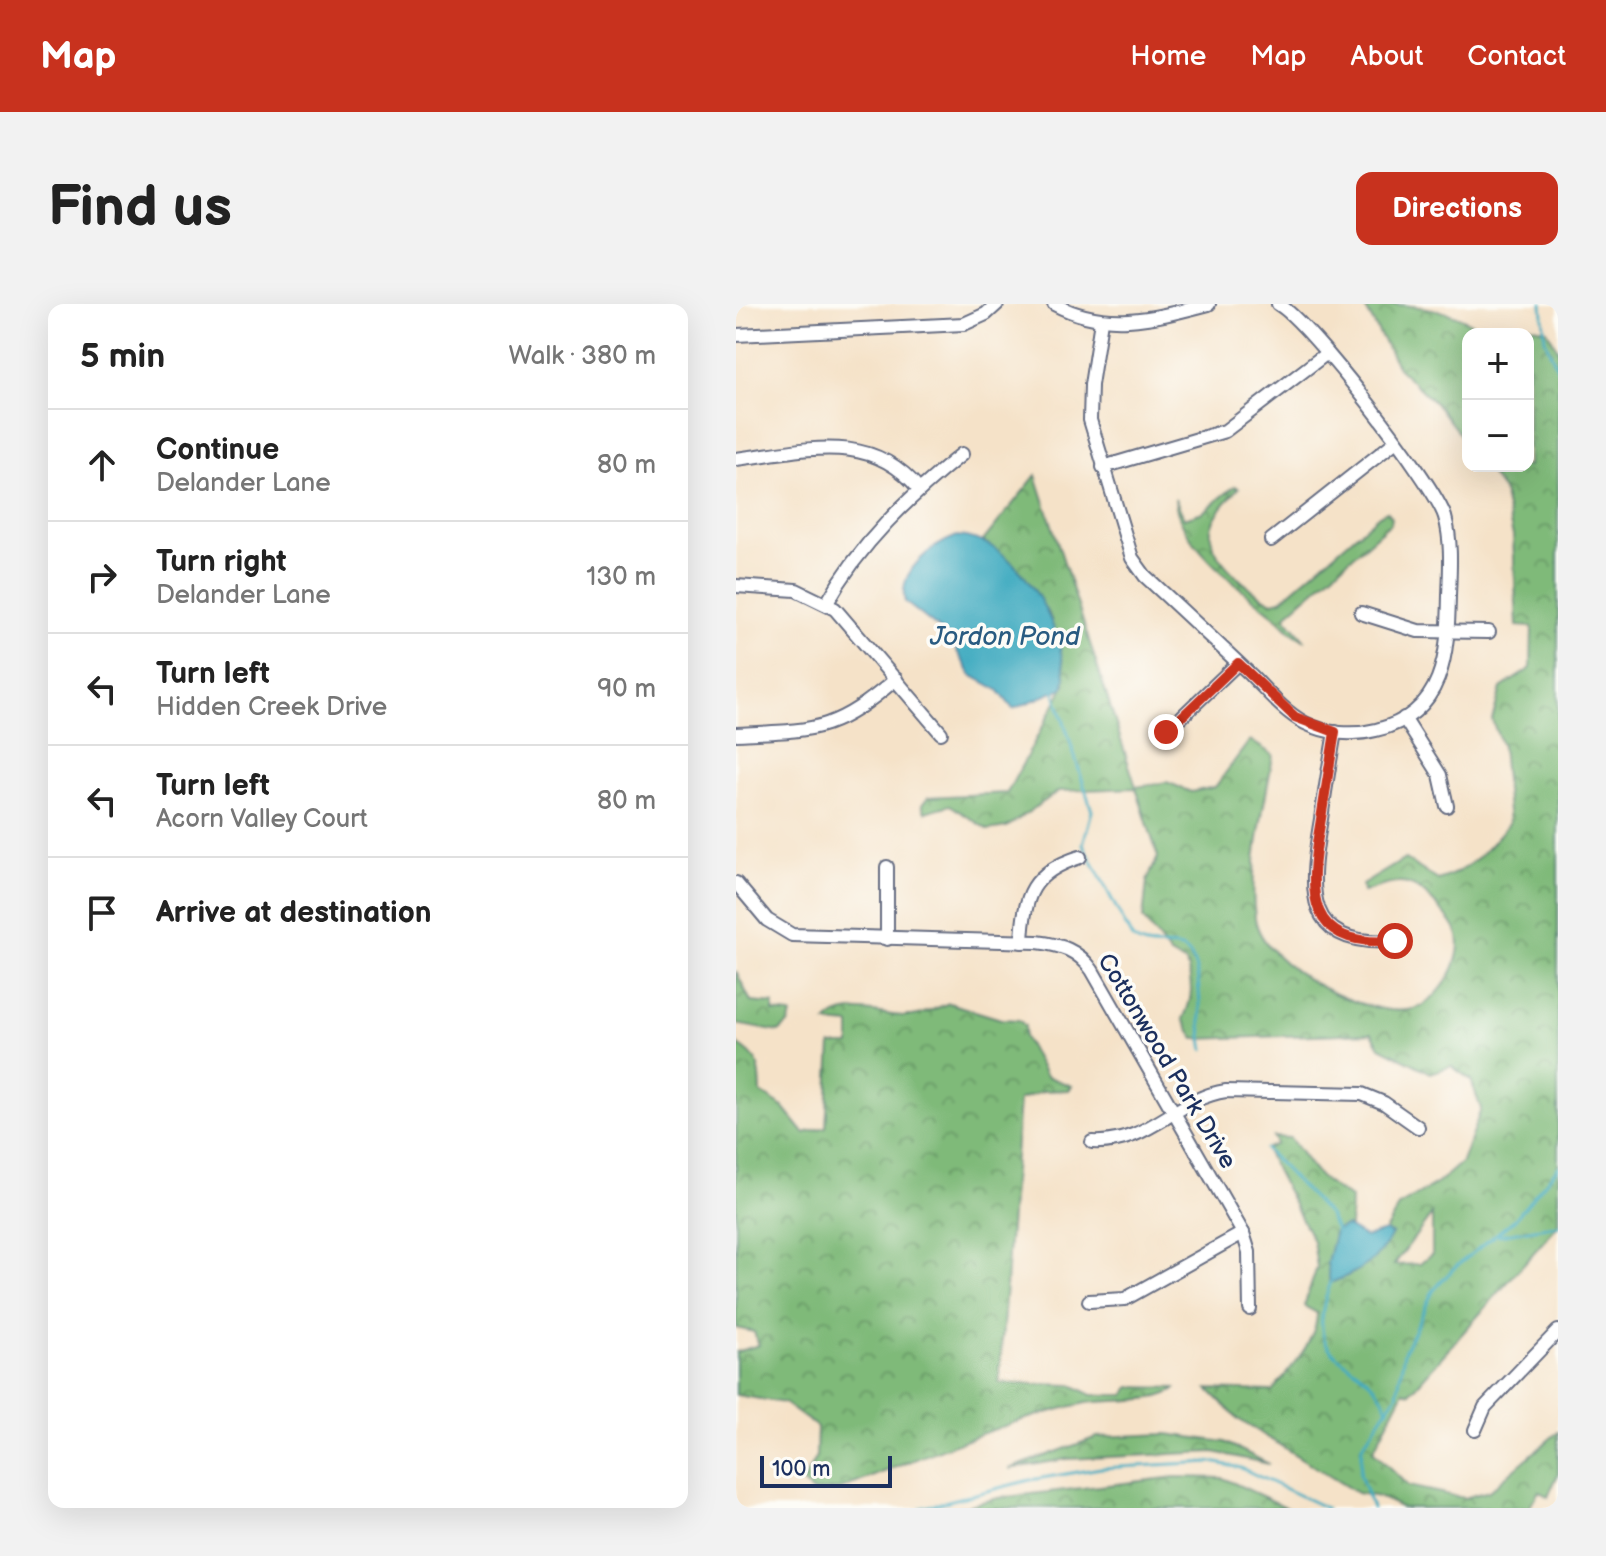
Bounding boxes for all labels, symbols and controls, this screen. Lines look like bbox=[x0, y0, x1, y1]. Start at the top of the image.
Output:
text: Map bbox=[40, 34, 116, 79]
text: Home bbox=[1130, 40, 1206, 73]
text: Map bbox=[1250, 40, 1307, 73]
text: About bbox=[1351, 40, 1423, 73]
text: Contact bbox=[1467, 40, 1566, 73]
button: Directions bbox=[1356, 172, 1558, 245]
text: Find us bbox=[48, 175, 232, 242]
map controls bbox=[1462, 328, 1534, 472]
button: + bbox=[1462, 328, 1534, 400]
text: 5 min bbox=[80, 336, 165, 377]
text: Walk · 380 m bbox=[509, 341, 656, 372]
button: − bbox=[1462, 400, 1534, 472]
text: Continue bbox=[156, 432, 279, 468]
icon: ahead bbox=[80, 443, 124, 487]
text: 80 m bbox=[597, 450, 656, 481]
text: Delander Lane bbox=[156, 468, 331, 499]
text: Turn right bbox=[156, 544, 287, 580]
icon: right bbox=[80, 555, 124, 599]
text: 130 m bbox=[586, 562, 656, 593]
text: Delander Lane bbox=[156, 580, 331, 611]
water label: Jordon Pond bbox=[929, 622, 1081, 653]
text: Turn left bbox=[156, 656, 270, 692]
icon: left bbox=[80, 667, 124, 711]
text: 90 m bbox=[597, 674, 656, 705]
text: Hidden Creek Drive bbox=[156, 692, 387, 723]
route end bbox=[1148, 714, 1184, 750]
text: Turn left bbox=[156, 768, 270, 804]
icon: left bbox=[80, 779, 124, 823]
text: 80 m bbox=[597, 786, 656, 817]
text: Acorn Valley Court bbox=[156, 804, 368, 835]
icon: arrive bbox=[80, 891, 124, 935]
text: Arrive at destination bbox=[156, 895, 432, 931]
route start bbox=[1377, 923, 1413, 959]
street label: Cottonwood Park Drive bbox=[1091, 948, 1243, 1174]
scale bar bbox=[760, 1452, 892, 1488]
text: 100 m bbox=[772, 1456, 831, 1483]

